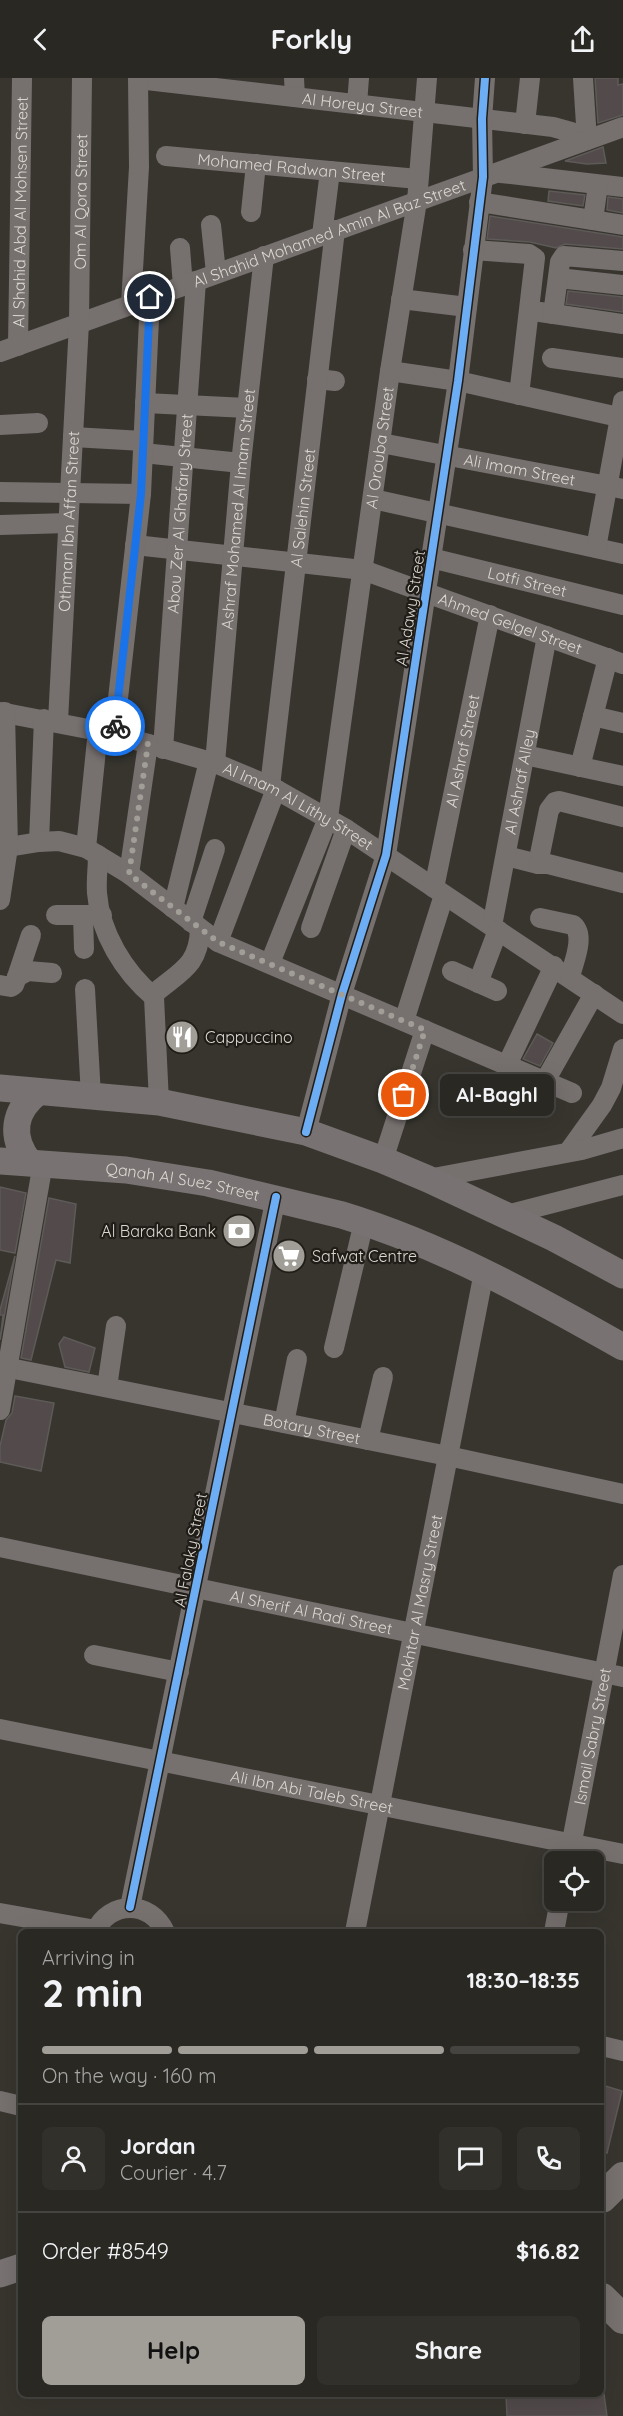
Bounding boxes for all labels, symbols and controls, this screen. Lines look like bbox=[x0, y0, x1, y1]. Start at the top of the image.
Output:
text: Forkly bbox=[271, 22, 352, 56]
icon: back bbox=[24, 23, 57, 56]
icon: share bbox=[566, 23, 599, 56]
street label: Al Horeya Street bbox=[301, 88, 424, 122]
street label: Al Shahid Abd Al Mohsen Street bbox=[8, 96, 32, 328]
street label: Om Al Qora Street bbox=[70, 134, 91, 270]
street label: Mohamed Radwan Street bbox=[197, 149, 386, 186]
street label: Al Shahid Mohamed Amin Al Baz Street bbox=[190, 175, 468, 292]
pin bbox=[124, 271, 175, 322]
icon: home bbox=[133, 280, 166, 313]
street label: Al Orouba Street bbox=[361, 386, 398, 510]
street label: Ashraf Mohamed Al Imam Street bbox=[217, 388, 259, 630]
street label: Abou Zer Al Ghafary Street bbox=[163, 413, 197, 614]
street label: Othman Ibn Affan Street bbox=[54, 430, 83, 612]
street label: Al Salehin Street bbox=[286, 447, 319, 568]
street label: Ali Imam Street bbox=[462, 449, 577, 490]
street label: Al Adawy Street bbox=[391, 549, 429, 667]
street label: Lotfi Street bbox=[485, 562, 569, 601]
street label: Ahmed Gelgel Street bbox=[436, 588, 585, 658]
street label: Al Ashraf Street bbox=[441, 693, 483, 809]
courier bbox=[85, 696, 145, 756]
icon: bike bbox=[99, 710, 132, 743]
street label: Al Ashraf Alley bbox=[500, 727, 539, 836]
street label: Al Imam Al Lithy Street bbox=[220, 758, 377, 854]
restaurant icon: Cappuccino bbox=[164, 1019, 200, 1055]
place label: Cappuccino bbox=[205, 1027, 293, 1047]
pin bbox=[378, 1069, 429, 1120]
callout: Al-Baghl bbox=[440, 1074, 554, 1116]
icon: bag bbox=[387, 1078, 420, 1111]
text: Al-Baghl bbox=[456, 1082, 538, 1107]
street label: Qanah Al Suez Street bbox=[105, 1159, 262, 1205]
bank icon: Al Baraka Bank bbox=[221, 1213, 257, 1249]
place label: Al Baraka Bank bbox=[101, 1221, 216, 1241]
supermarket icon: Safwat Centre bbox=[271, 1238, 307, 1274]
place label: Safwat Centre bbox=[312, 1246, 417, 1266]
street label: Botary Street bbox=[261, 1409, 362, 1448]
street label: Al Falaky Street bbox=[169, 1491, 211, 1609]
street label: Mokhtar Al Masry Street bbox=[393, 1513, 446, 1692]
street label: Al Sherif Al Radi Street bbox=[228, 1585, 394, 1639]
street label: Ismail Sabry Street bbox=[569, 1666, 615, 1807]
street label: Ali Ibn Abi Taleb Street bbox=[229, 1765, 395, 1818]
map controls bbox=[544, 1851, 604, 1911]
button: locate bbox=[544, 1851, 604, 1911]
text: Arriving in bbox=[42, 1945, 135, 1970]
text: 18:30–18:35 bbox=[466, 1966, 580, 1994]
text: 2 min bbox=[42, 1968, 144, 2017]
text: On the way · 160 m bbox=[42, 2063, 216, 2088]
button: person bbox=[42, 2127, 105, 2190]
button: chat bbox=[439, 2127, 502, 2190]
button: phone bbox=[517, 2127, 580, 2190]
text: Jordan bbox=[120, 2132, 196, 2160]
text: Courier · 4.7 bbox=[120, 2160, 227, 2185]
text: Order #8549 bbox=[42, 2237, 169, 2265]
text: $16.82 bbox=[516, 2237, 580, 2265]
button: Help bbox=[42, 2316, 305, 2385]
button: Share bbox=[317, 2316, 580, 2385]

